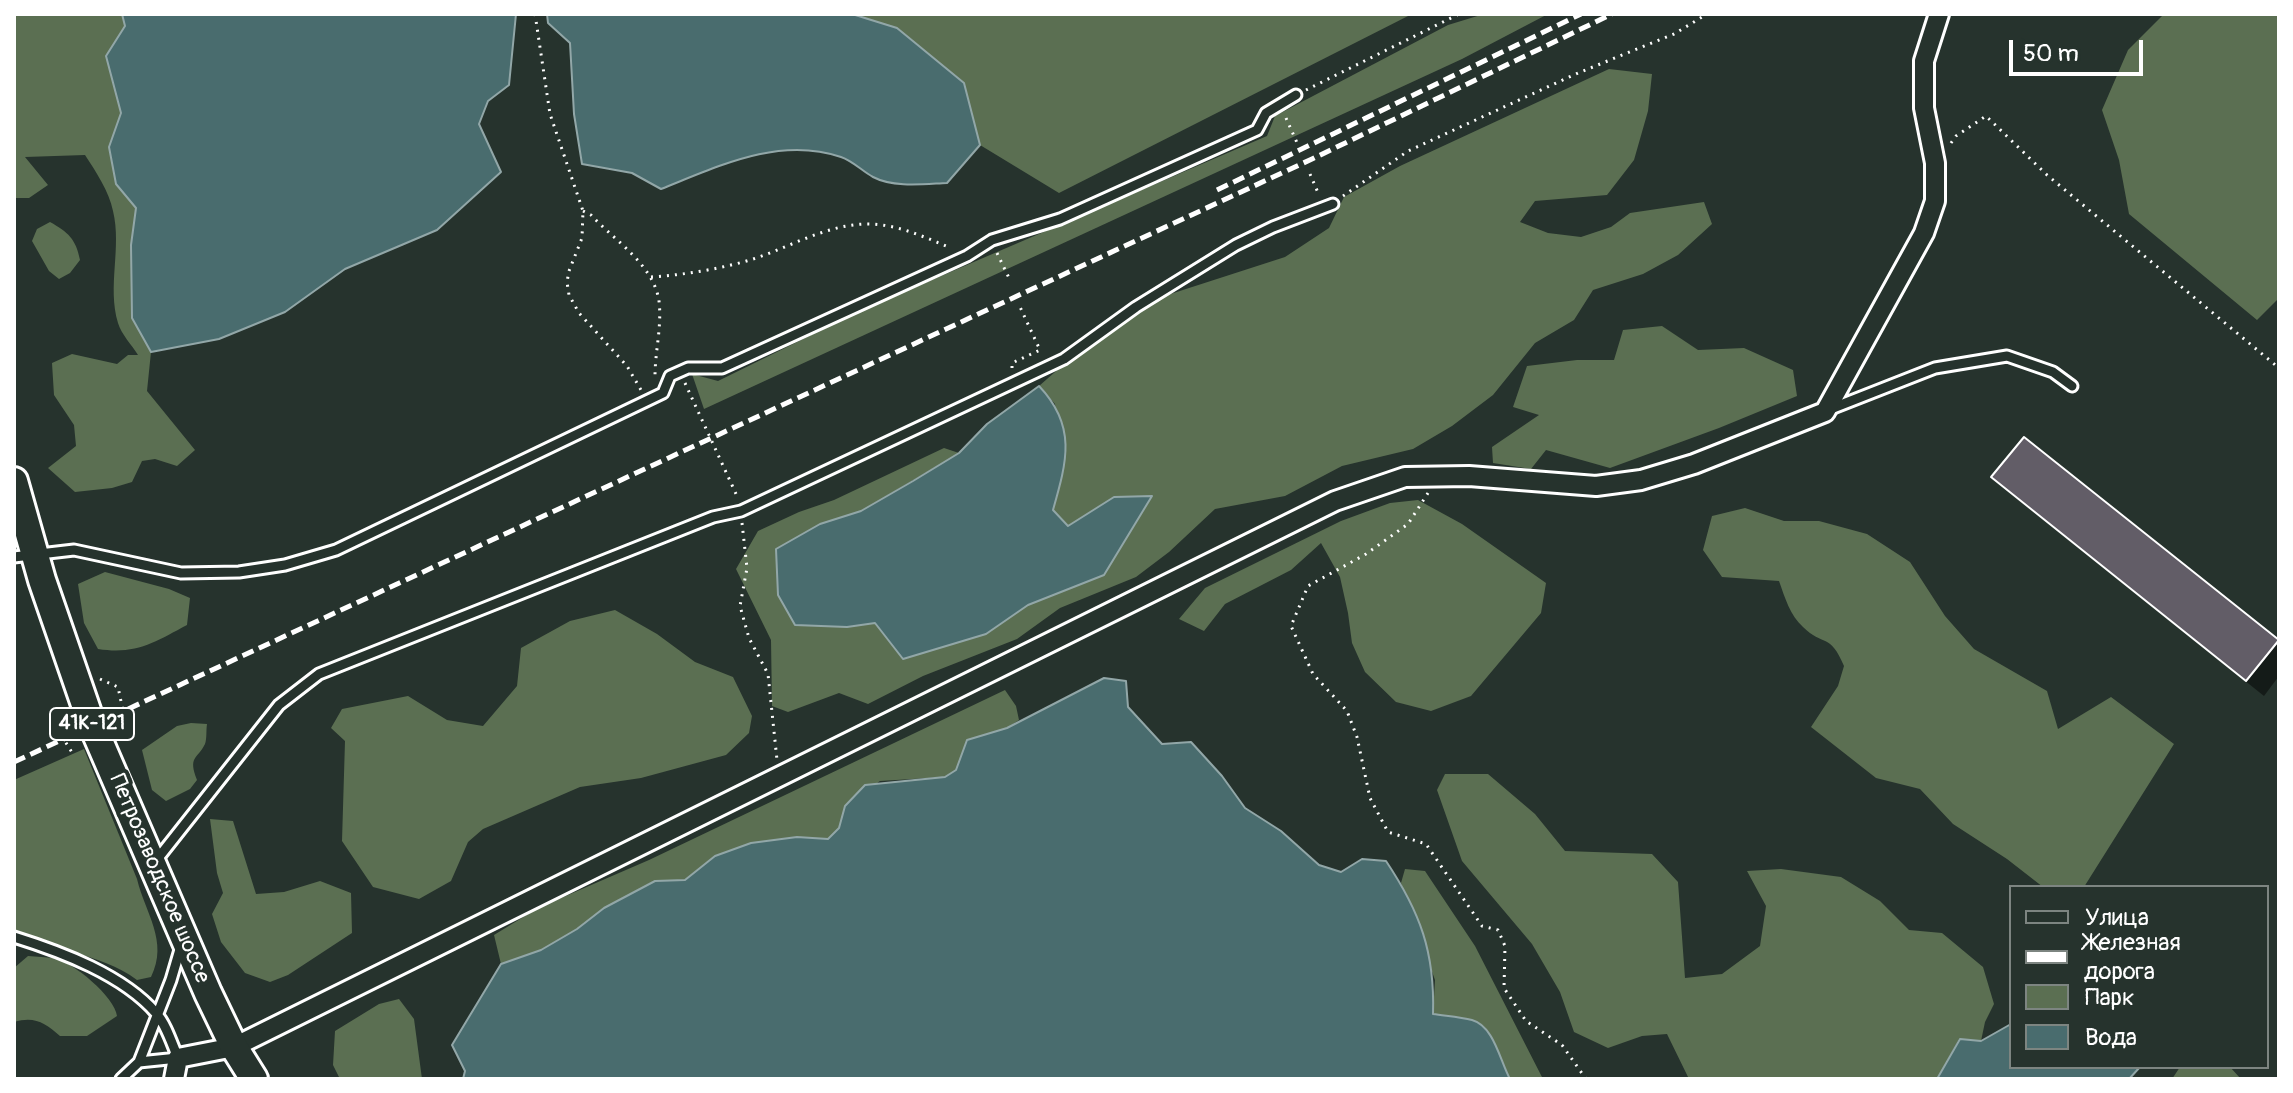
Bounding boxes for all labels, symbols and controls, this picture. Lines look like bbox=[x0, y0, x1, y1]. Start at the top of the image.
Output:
scale bar bbox=[2013, 24, 2147, 74]
text: 50 m bbox=[2023, 39, 2079, 68]
road number: 41К-121 bbox=[50, 708, 134, 740]
street label: Петрозаводское шоссе bbox=[103, 771, 215, 987]
legend bbox=[2009, 885, 2269, 1069]
text: Улица bbox=[2085, 903, 2149, 932]
text: Железная дорога bbox=[2084, 928, 2181, 986]
text: Парк bbox=[2085, 983, 2134, 1012]
text: Вода bbox=[2085, 1023, 2137, 1052]

